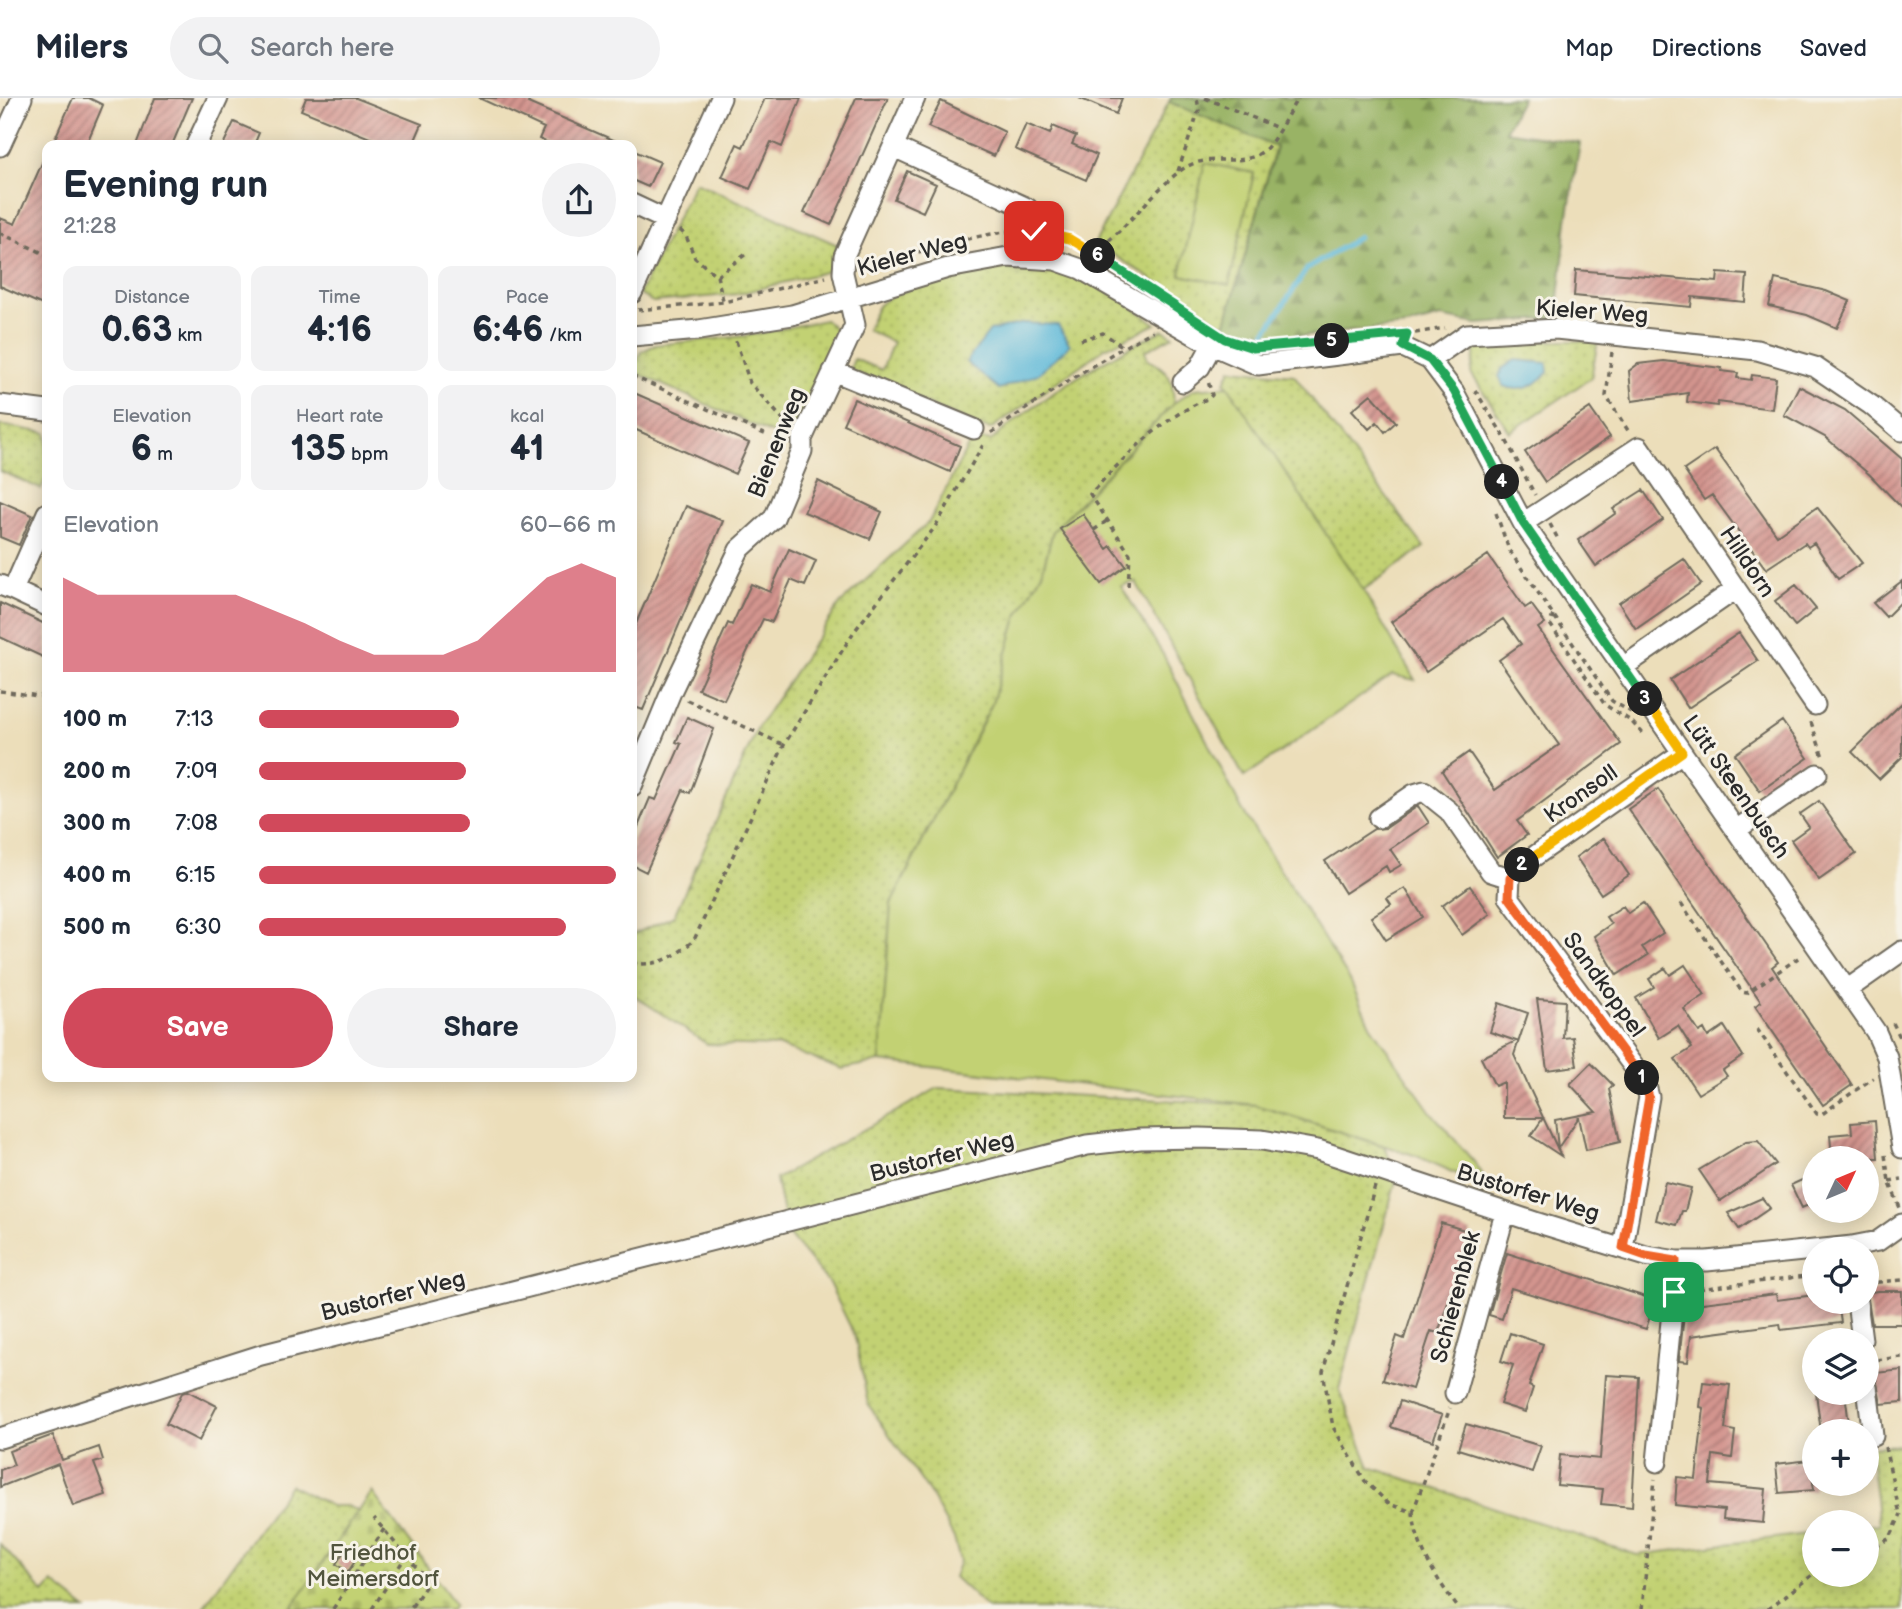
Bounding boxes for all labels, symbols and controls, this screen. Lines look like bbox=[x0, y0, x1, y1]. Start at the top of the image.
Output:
search box bbox=[170, 17, 660, 80]
text: Milers bbox=[35, 28, 128, 68]
icon: search bbox=[194, 29, 232, 67]
text: Search here bbox=[250, 33, 394, 64]
text: Map bbox=[1565, 34, 1613, 63]
text: Directions bbox=[1651, 34, 1762, 63]
text: Saved bbox=[1800, 34, 1867, 63]
text: Evening run bbox=[63, 163, 268, 208]
button: share bbox=[542, 163, 616, 237]
pin bbox=[1004, 201, 1064, 261]
text: 21:28 bbox=[63, 212, 117, 240]
icon: check bbox=[1015, 212, 1053, 250]
street label: Kieler Weg bbox=[854, 227, 970, 283]
pin: 6 bbox=[1080, 238, 1116, 274]
text: 6 bbox=[1092, 244, 1103, 267]
text: Distance bbox=[114, 286, 190, 309]
text: Time bbox=[318, 286, 361, 309]
text: Pace bbox=[506, 286, 549, 309]
street label: Kieler Weg bbox=[1535, 294, 1649, 330]
text: 0.63 bbox=[101, 309, 172, 352]
text: 4:16 bbox=[307, 309, 372, 352]
text: 6:46 bbox=[472, 309, 544, 352]
text: km bbox=[172, 324, 202, 347]
text: /km bbox=[544, 324, 582, 347]
pin: 5 bbox=[1314, 324, 1350, 358]
text: 5 bbox=[1326, 329, 1337, 352]
street label: Bienenweg bbox=[742, 384, 812, 502]
text: Elevation bbox=[112, 405, 191, 428]
text: Heart rate bbox=[296, 405, 383, 428]
text: kcal bbox=[510, 405, 544, 428]
text: 6 bbox=[131, 428, 152, 471]
text: 135 bbox=[291, 428, 346, 471]
text: 41 bbox=[510, 428, 544, 471]
text: m bbox=[152, 443, 173, 466]
text: bpm bbox=[346, 443, 388, 466]
pin: 4 bbox=[1484, 464, 1520, 500]
text: 4 bbox=[1496, 470, 1507, 493]
text: Elevation bbox=[63, 511, 159, 539]
text: 60–66 m bbox=[520, 511, 616, 539]
street label: Hilldorn bbox=[1713, 521, 1781, 603]
pin: 3 bbox=[1628, 682, 1662, 716]
text: 3 bbox=[1639, 687, 1650, 710]
text: 100 m bbox=[63, 705, 127, 733]
text: 7:13 bbox=[175, 705, 214, 733]
street label: Lütt Steenbusch bbox=[1676, 710, 1796, 864]
text: 200 m bbox=[63, 757, 131, 785]
text: 7:09 bbox=[175, 757, 218, 785]
street label: Kronsoll bbox=[1539, 759, 1623, 829]
text: 300 m bbox=[63, 809, 131, 837]
text: 7:08 bbox=[175, 809, 218, 837]
pin: 2 bbox=[1504, 848, 1540, 882]
text: 2 bbox=[1516, 853, 1527, 876]
text: 400 m bbox=[63, 861, 131, 889]
text: 6:15 bbox=[175, 861, 216, 889]
text: 500 m bbox=[63, 913, 131, 941]
text: 6:30 bbox=[175, 913, 221, 941]
street label: Sandkoppel bbox=[1557, 927, 1651, 1043]
button: Save bbox=[63, 988, 333, 1068]
button: Share bbox=[347, 988, 616, 1068]
pin: 1 bbox=[1624, 1060, 1660, 1096]
text: 1 bbox=[1638, 1066, 1646, 1089]
street label: Bustorfer Weg bbox=[867, 1126, 1017, 1188]
north arrow bbox=[1802, 1146, 1880, 1223]
map controls bbox=[1802, 1146, 1879, 1587]
street label: Bustorfer Weg bbox=[1453, 1158, 1603, 1228]
street label: Schierenblek bbox=[1425, 1227, 1487, 1366]
button: locate bbox=[1802, 1237, 1879, 1314]
pin bbox=[1644, 1262, 1704, 1322]
street label: Bustorfer Weg bbox=[318, 1265, 468, 1327]
icon: arrive bbox=[1655, 1273, 1693, 1311]
button: layers bbox=[1802, 1328, 1879, 1405]
button: + bbox=[1802, 1419, 1879, 1496]
button: − bbox=[1802, 1510, 1879, 1587]
park label: Friedhof Meimersdorf bbox=[307, 1539, 439, 1593]

